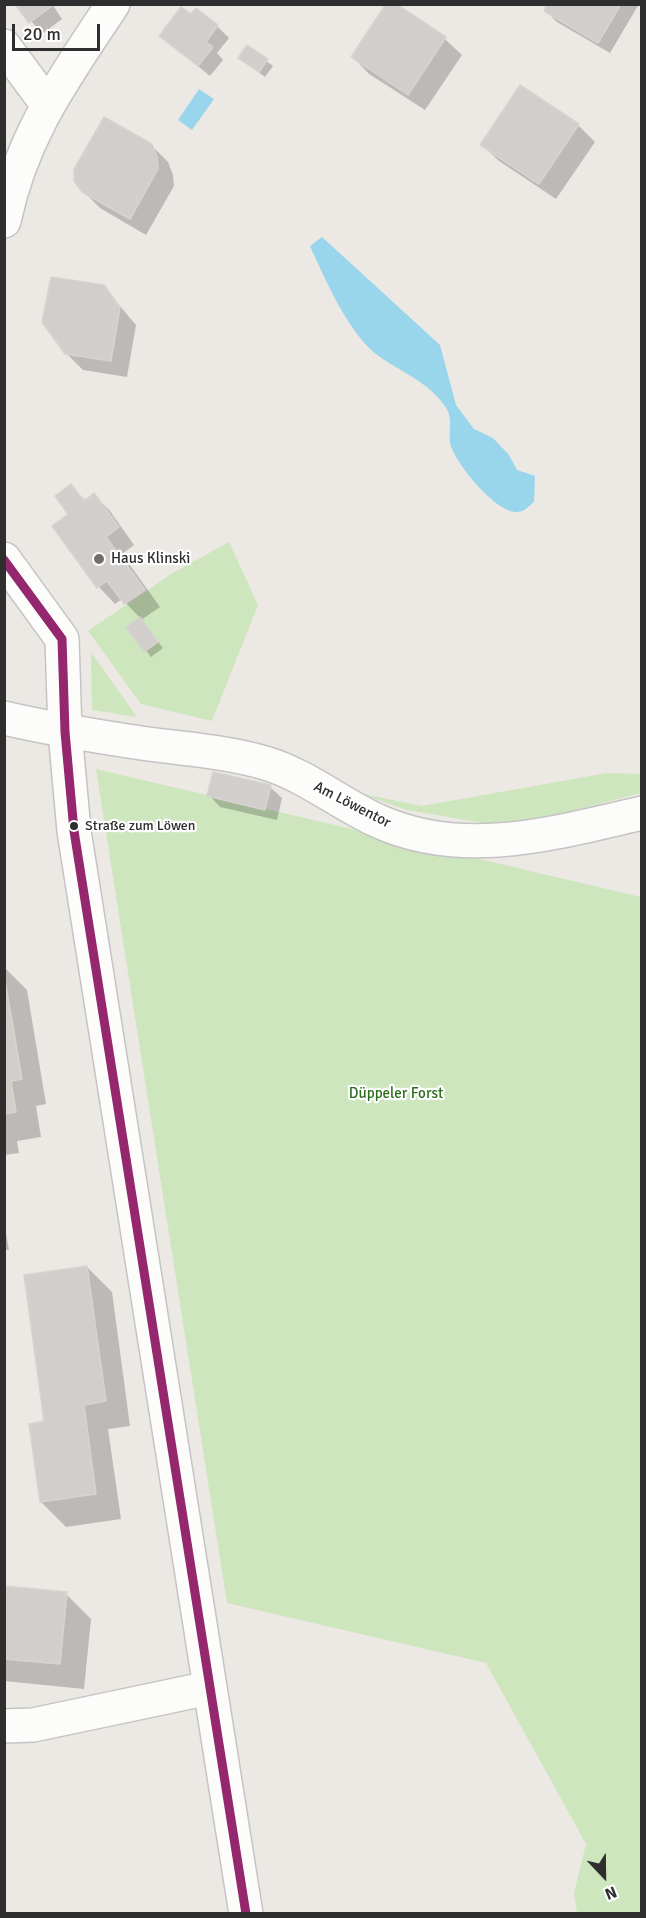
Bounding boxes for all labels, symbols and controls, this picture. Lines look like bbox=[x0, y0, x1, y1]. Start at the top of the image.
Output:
scale bar bbox=[15, 12, 104, 50]
text: 20 m bbox=[23, 23, 61, 45]
place label: Haus Klinski bbox=[111, 550, 190, 568]
marker: Haus Klinski bbox=[92, 552, 106, 566]
street label: Am Löwentor bbox=[310, 778, 394, 832]
place label: Straße zum Löwen bbox=[85, 818, 195, 834]
marker: Straße zum Löwen bbox=[68, 820, 80, 832]
park label: Düppeler Forst bbox=[349, 1085, 443, 1103]
north arrow bbox=[574, 1846, 634, 1906]
text: N bbox=[602, 1881, 620, 1904]

